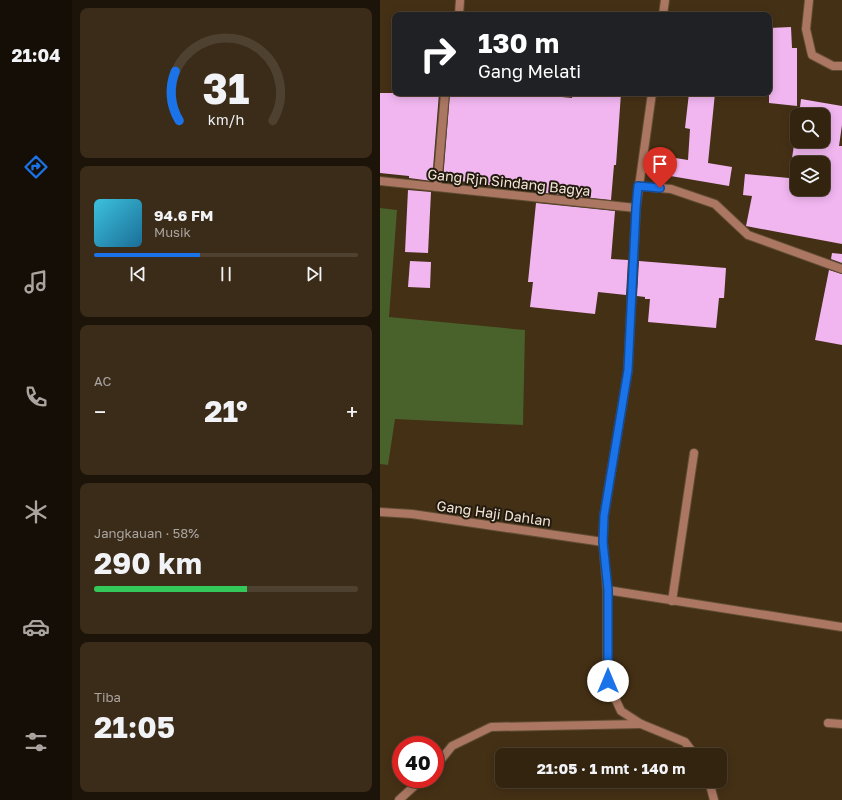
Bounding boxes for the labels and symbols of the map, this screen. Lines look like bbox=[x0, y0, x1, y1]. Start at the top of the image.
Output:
pin bbox=[643, 147, 677, 188]
street label: Gang Rjn Sindang Bagya bbox=[427, 165, 591, 199]
street label: Gang Haji Dahlan bbox=[436, 497, 552, 529]
position arrow bbox=[587, 660, 629, 702]
speed limit sign: 40 bbox=[392, 736, 444, 788]

